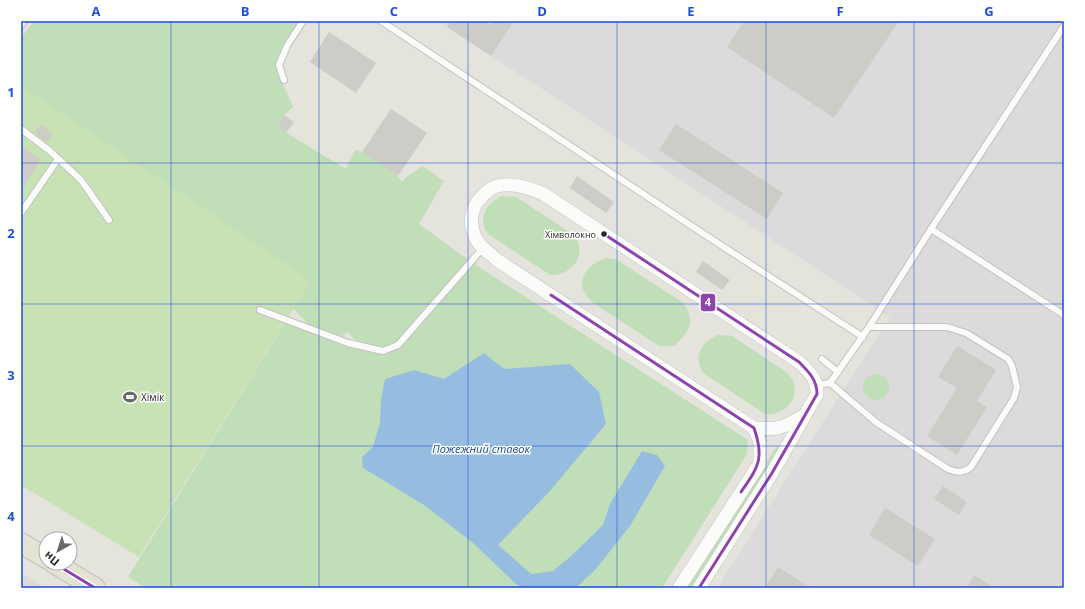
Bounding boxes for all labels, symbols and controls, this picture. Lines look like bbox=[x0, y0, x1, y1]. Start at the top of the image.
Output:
text: A bbox=[92, 2, 101, 20]
text: B bbox=[241, 2, 250, 20]
text: C bbox=[390, 2, 398, 20]
text: D bbox=[537, 2, 547, 20]
text: E bbox=[687, 2, 695, 20]
text: F bbox=[836, 2, 844, 20]
text: G bbox=[984, 2, 994, 20]
text: 1 bbox=[7, 83, 15, 101]
text: 2 bbox=[7, 224, 15, 242]
place label: Хімволокно bbox=[545, 228, 596, 241]
marker: Хімволокно bbox=[599, 229, 609, 239]
line badge: 4 bbox=[700, 293, 716, 312]
text: 4 bbox=[705, 294, 712, 309]
text: 3 bbox=[7, 366, 15, 384]
sports icon: Хімік bbox=[122, 389, 138, 405]
place label: Хімік bbox=[141, 390, 165, 404]
water label: Пожежний ставок bbox=[432, 441, 531, 456]
text: 4 bbox=[7, 507, 15, 525]
north arrow bbox=[38, 531, 78, 571]
text: Пн bbox=[41, 548, 62, 570]

